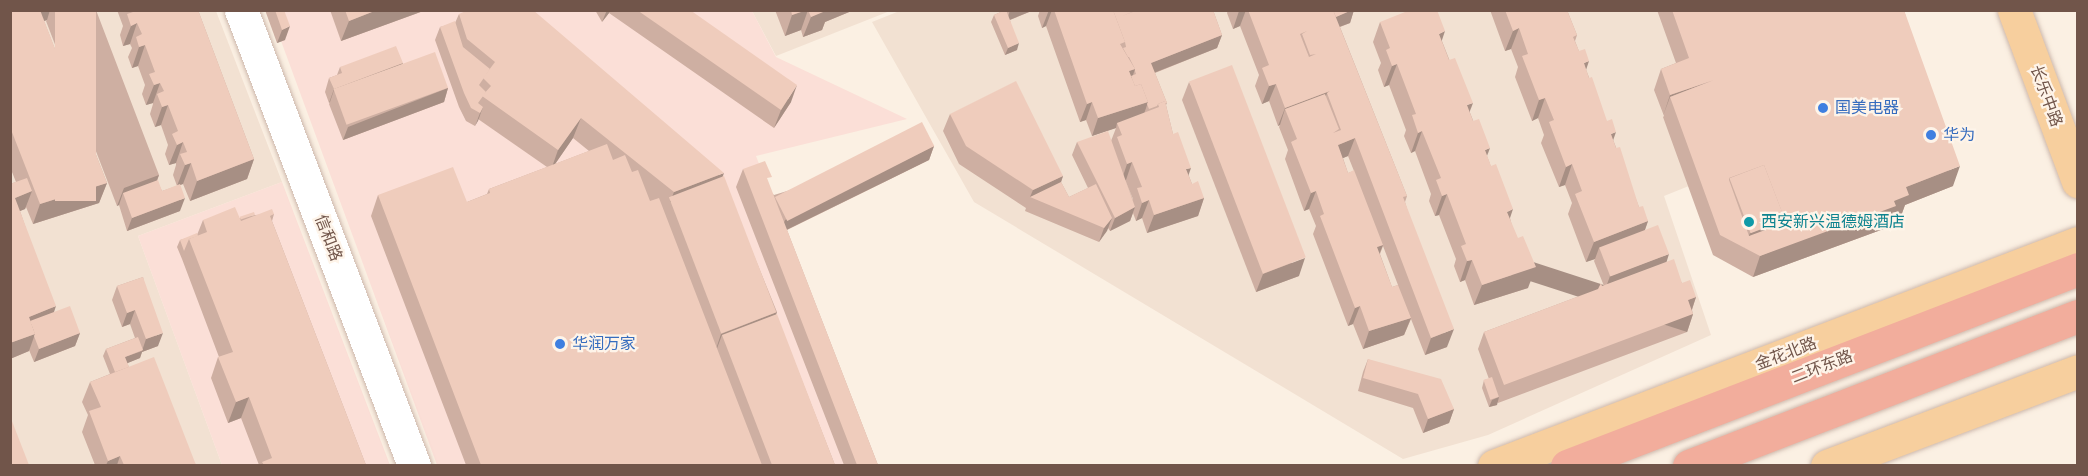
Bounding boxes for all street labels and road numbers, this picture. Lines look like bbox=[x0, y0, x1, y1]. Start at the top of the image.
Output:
street label: 长乐中路 bbox=[2026, 63, 2066, 129]
street label: 信和路 bbox=[310, 212, 346, 264]
street label: 金花北路 bbox=[1753, 334, 1819, 374]
street label: 二环东路 bbox=[1789, 347, 1855, 387]

